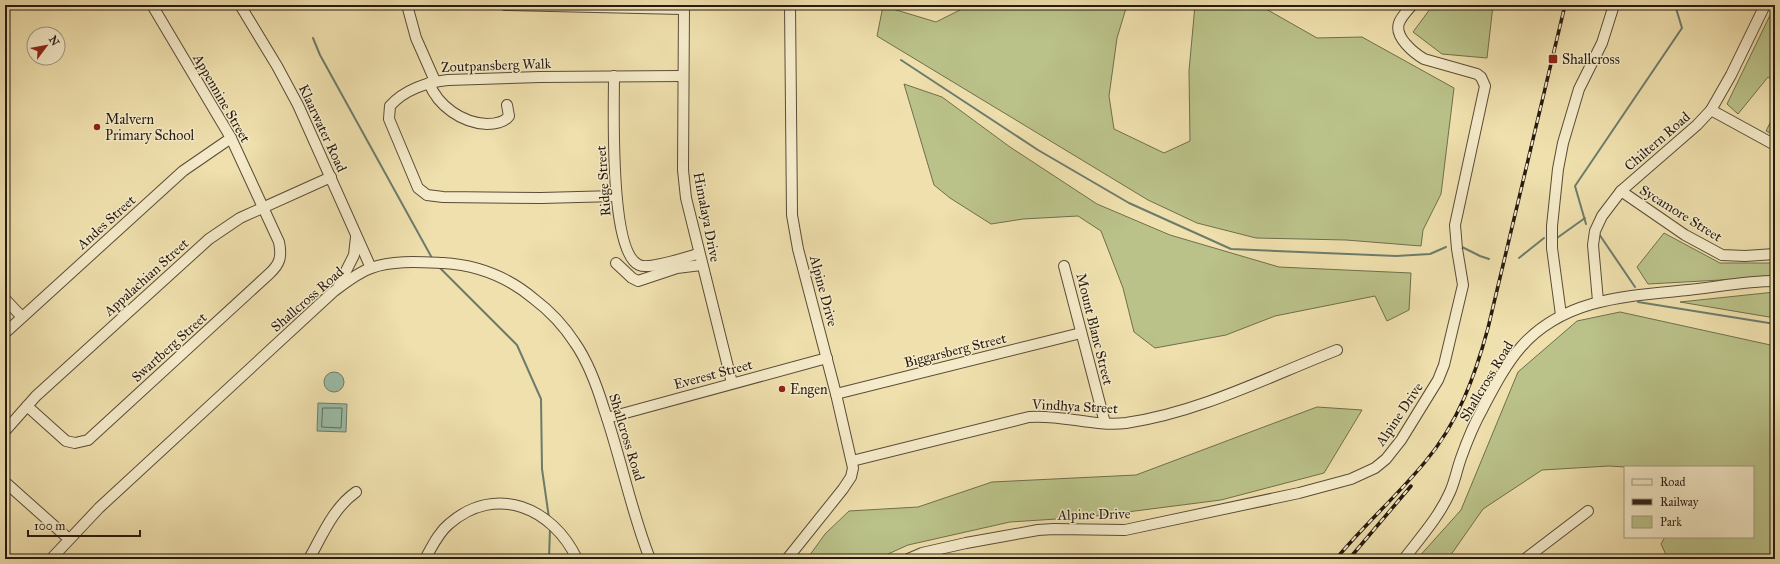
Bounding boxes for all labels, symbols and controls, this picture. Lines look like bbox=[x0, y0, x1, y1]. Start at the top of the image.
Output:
north arrow bbox=[26, 26, 66, 66]
text: N bbox=[46, 34, 62, 49]
street label: Appennine Street bbox=[189, 50, 254, 146]
place label: Shallcross bbox=[1562, 51, 1620, 68]
marker: Shallcross bbox=[1547, 53, 1559, 65]
street label: Zoutpansberg Walk bbox=[441, 55, 552, 76]
street label: Klaarwater Road bbox=[295, 82, 350, 175]
street label: Chiltern Road bbox=[1621, 108, 1694, 174]
place label: Malvern Primary School bbox=[105, 111, 194, 144]
marker: Malvern Primary School bbox=[92, 122, 102, 132]
street label: Ridge Street bbox=[593, 145, 614, 217]
street label: Himalaya Drive bbox=[689, 171, 724, 264]
street label: Sycamore Street bbox=[1636, 181, 1725, 246]
street label: Andes Street bbox=[73, 192, 139, 254]
street label: Appalachian Street bbox=[100, 235, 192, 320]
street label: Alpine Drive bbox=[806, 253, 841, 329]
street label: Shallcross Road bbox=[268, 263, 347, 336]
street label: Mount Blanc Street bbox=[1072, 271, 1117, 387]
street label: Swartberg Street bbox=[128, 309, 211, 386]
street label: Biggarsberg Street bbox=[902, 330, 1008, 371]
street label: Shallcross Road bbox=[1456, 338, 1517, 424]
street label: Everest Street bbox=[672, 356, 754, 393]
street label: Alpine Drive bbox=[1371, 379, 1427, 450]
place label: Engen bbox=[790, 381, 828, 398]
marker: Engen bbox=[777, 384, 787, 394]
street label: Shallcross Road bbox=[605, 391, 648, 483]
street label: Vindhya Street bbox=[1031, 396, 1118, 417]
legend bbox=[1624, 466, 1754, 538]
text: Road bbox=[1660, 475, 1686, 489]
text: Railway bbox=[1660, 495, 1699, 509]
street label: Alpine Drive bbox=[1056, 505, 1131, 524]
scale bar bbox=[28, 512, 140, 538]
text: Park bbox=[1660, 515, 1682, 529]
text: 100 m bbox=[34, 519, 65, 533]

